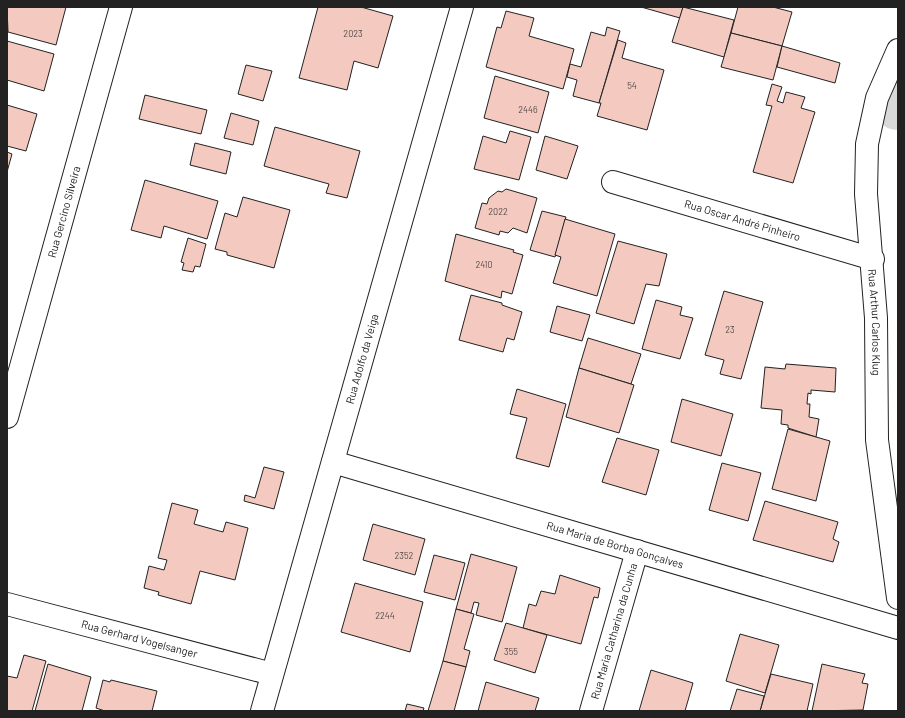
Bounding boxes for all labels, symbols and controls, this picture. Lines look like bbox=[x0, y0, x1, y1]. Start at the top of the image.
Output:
house number: 2023 bbox=[343, 28, 363, 39]
house number: 54 bbox=[627, 80, 637, 91]
house number: 2446 bbox=[518, 104, 538, 115]
street label: Rua Gercino Silveira bbox=[45, 164, 83, 259]
street label: Rua Oscar André Pinheiro bbox=[683, 197, 802, 243]
house number: 2022 bbox=[488, 206, 508, 217]
house number: 2410 bbox=[475, 259, 493, 270]
street label: Rua Arthur Carlos Klug bbox=[866, 268, 883, 376]
street label: Rua Adolfo da Veiga bbox=[343, 312, 381, 405]
house number: 23 bbox=[725, 324, 735, 335]
street label: Rua Maria de Borba Gonçalves bbox=[545, 518, 685, 571]
house number: 2352 bbox=[395, 550, 414, 561]
street label: Rua Maria Catharina da Cunha bbox=[588, 562, 639, 701]
house number: 2244 bbox=[375, 610, 395, 621]
street label: Rua Gerhard Vogelsanger bbox=[80, 617, 199, 660]
house number: 355 bbox=[504, 646, 518, 657]

